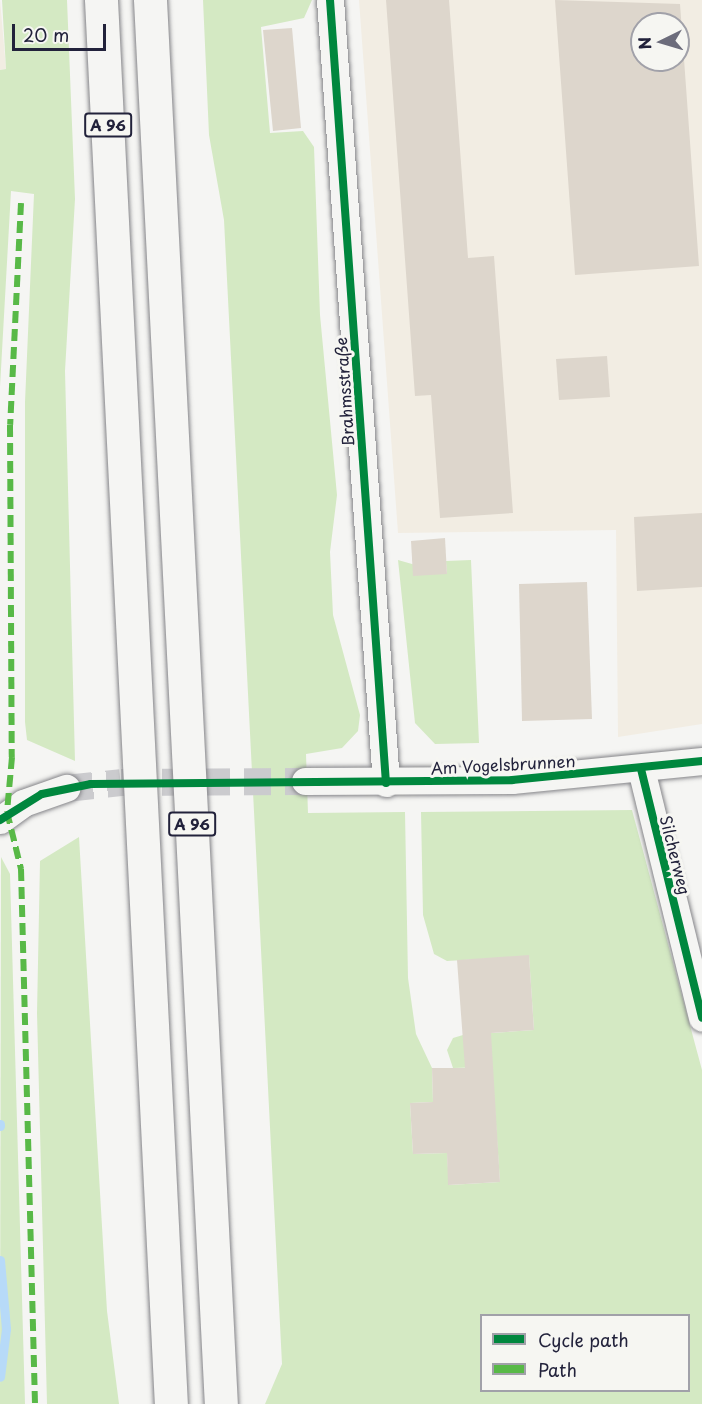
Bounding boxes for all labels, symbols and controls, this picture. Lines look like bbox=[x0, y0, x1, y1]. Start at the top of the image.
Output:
scale bar bbox=[15, 12, 110, 50]
north arrow bbox=[630, 12, 690, 72]
text: 20 m bbox=[23, 21, 69, 48]
text: N bbox=[632, 36, 657, 51]
road number: A 96 bbox=[84, 113, 132, 137]
street label: Brahmsstraße bbox=[331, 337, 357, 447]
street label: Am Vogelsbrunnen bbox=[430, 751, 576, 777]
road number: A 96 bbox=[168, 812, 216, 836]
street label: Silcherweg bbox=[657, 813, 695, 897]
legend bbox=[480, 1314, 690, 1392]
text: Cycle path bbox=[538, 1326, 629, 1353]
text: Path bbox=[538, 1356, 577, 1383]

